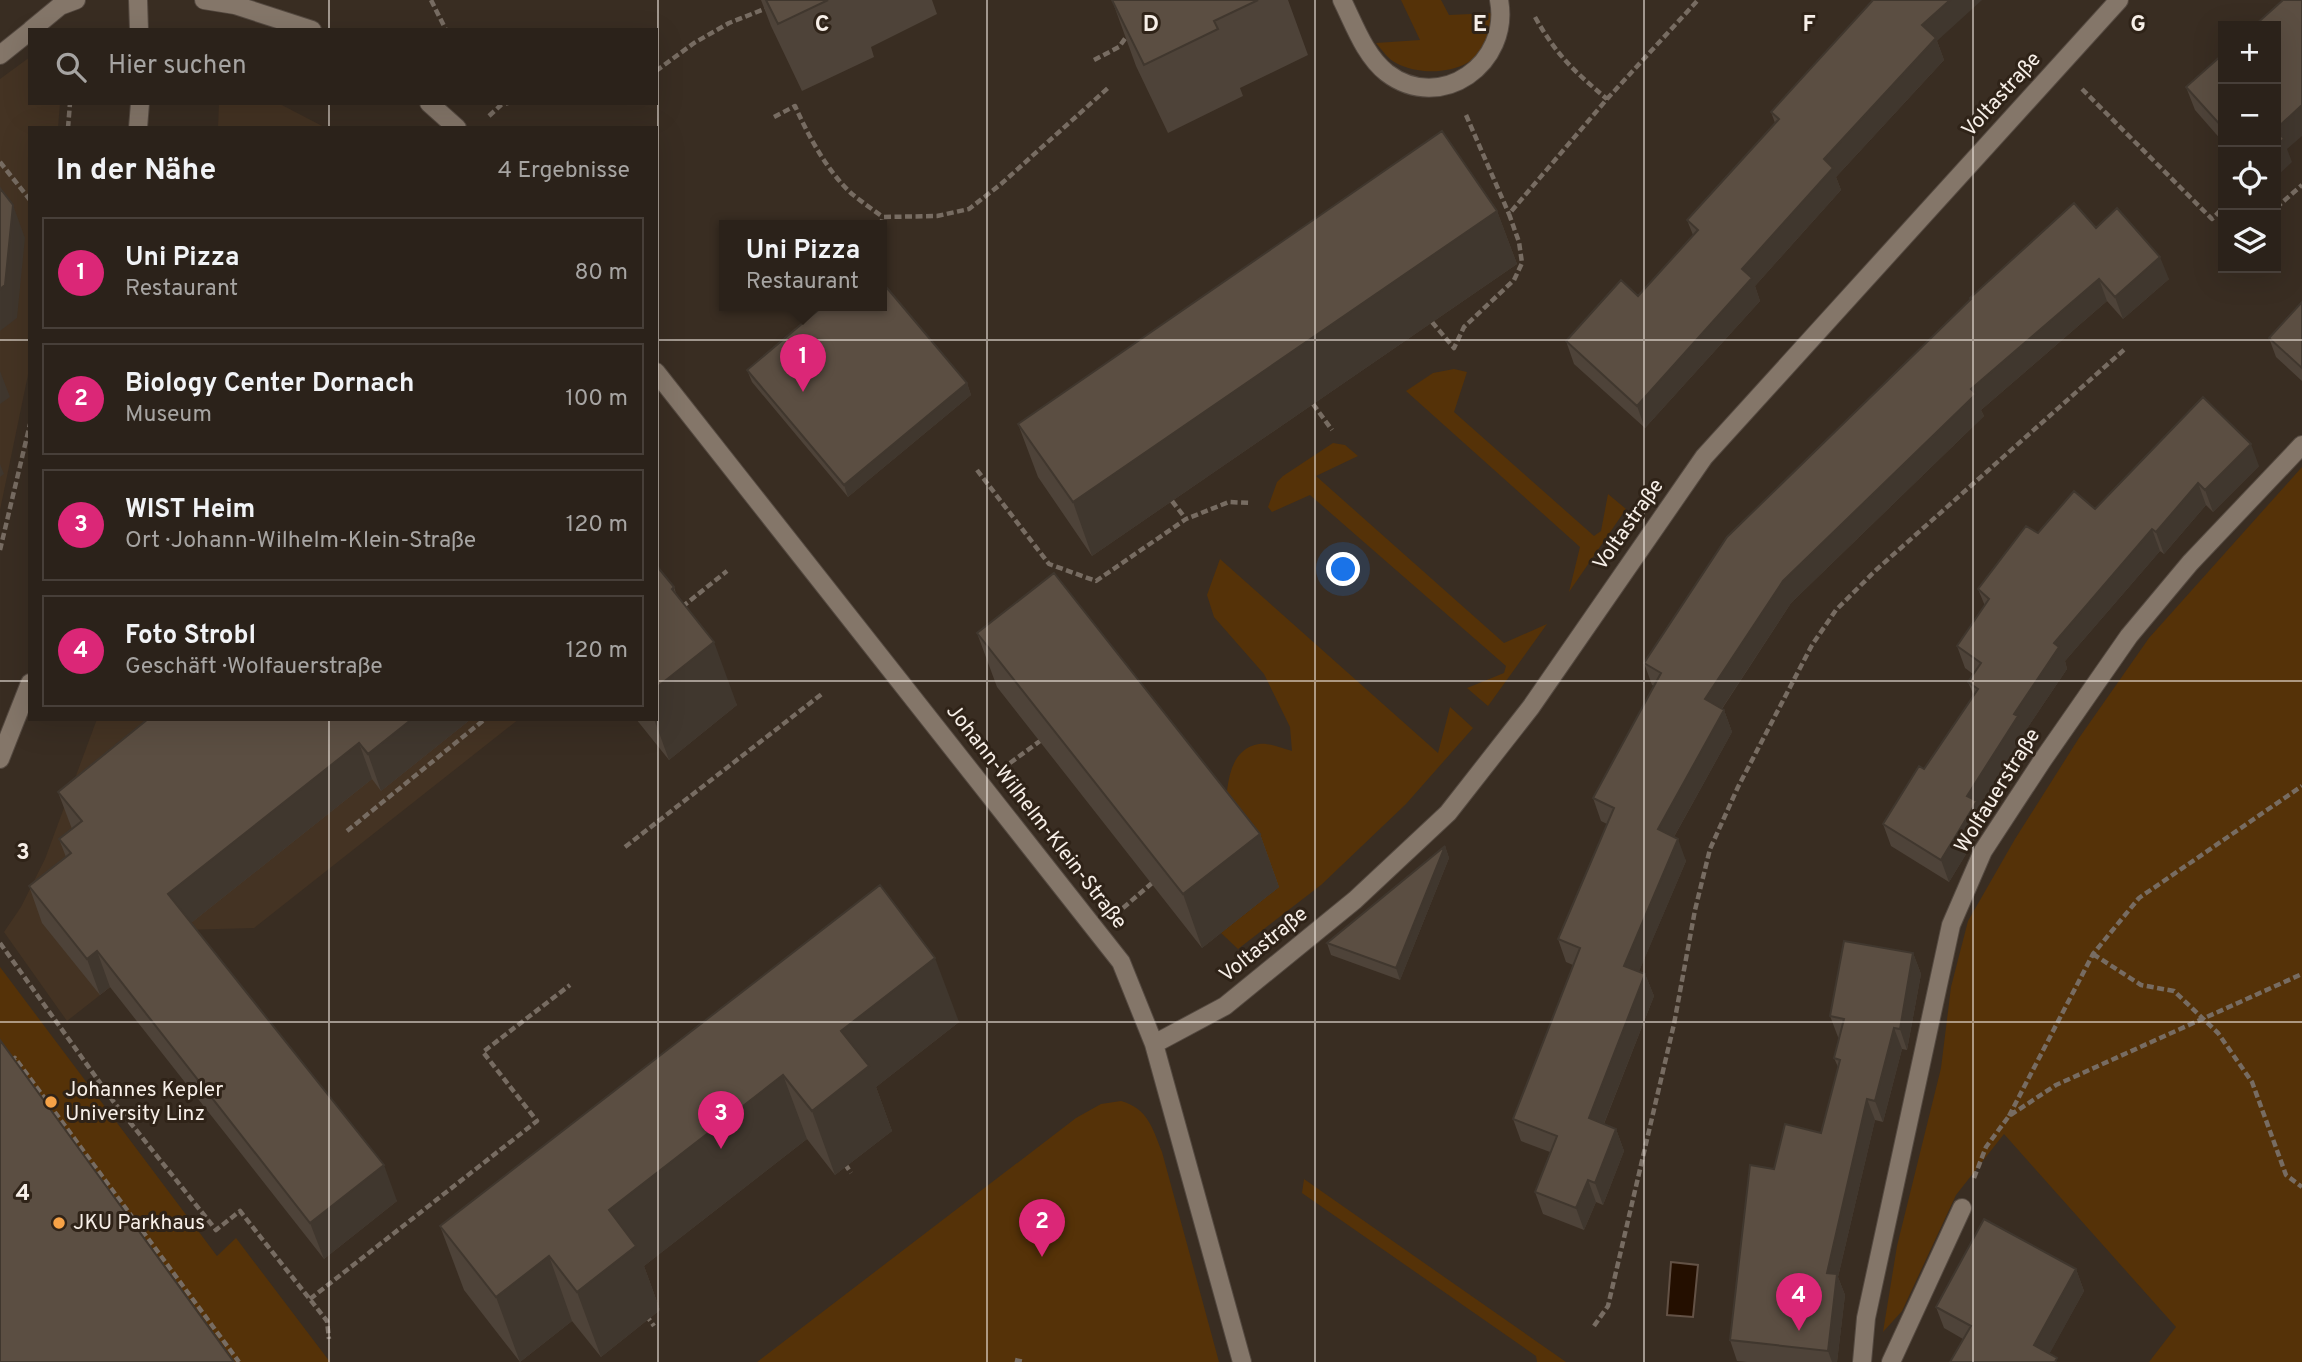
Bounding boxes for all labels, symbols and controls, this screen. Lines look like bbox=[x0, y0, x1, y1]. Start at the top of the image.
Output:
text: C bbox=[815, 11, 829, 40]
text: D bbox=[1143, 11, 1159, 40]
text: E bbox=[1473, 11, 1487, 40]
text: F bbox=[1802, 11, 1816, 40]
text: G bbox=[2130, 11, 2146, 40]
map controls bbox=[2218, 21, 2281, 273]
button: + bbox=[2218, 21, 2281, 84]
search box bbox=[28, 28, 658, 105]
street label: Voltastraße bbox=[1956, 47, 2048, 143]
icon: search bbox=[52, 48, 90, 86]
text: Hier suchen bbox=[108, 50, 247, 83]
button: − bbox=[2218, 84, 2281, 147]
button: locate bbox=[2218, 147, 2281, 210]
text: In der Nähe bbox=[56, 153, 216, 190]
text: 4 Ergebnisse bbox=[498, 157, 630, 186]
button: layers bbox=[2218, 210, 2281, 273]
popup bbox=[719, 220, 887, 311]
text: Uni Pizza bbox=[746, 235, 860, 268]
text: Uni Pizza bbox=[125, 242, 239, 275]
text: 1 bbox=[76, 259, 86, 288]
text: 80 m bbox=[575, 259, 628, 288]
text: Restaurant bbox=[746, 268, 859, 297]
text: Restaurant bbox=[125, 275, 238, 304]
pin: 1 bbox=[780, 334, 826, 392]
text: Biology Center Dornach bbox=[125, 368, 414, 401]
text: 2 bbox=[74, 385, 88, 414]
text: 100 m bbox=[565, 385, 628, 414]
text: Museum bbox=[125, 401, 212, 430]
street label: Voltastraße bbox=[1588, 474, 1670, 576]
text: WIST Heim bbox=[125, 494, 255, 527]
text: 3 bbox=[74, 511, 88, 540]
text: 120 m bbox=[566, 511, 628, 540]
text: Ort · Johann-Wilhelm-Klein-Straße bbox=[125, 527, 476, 556]
your location bbox=[1326, 552, 1360, 586]
text: Foto Strobl bbox=[125, 620, 256, 653]
text: 4 bbox=[74, 637, 88, 666]
text: 120 m bbox=[566, 637, 628, 666]
text: Geschäft · Wolfauerstraße bbox=[125, 653, 383, 682]
street label: Johann-Wilhelm-Klein-Straße bbox=[940, 699, 1132, 935]
street label: Wolfauerstraße bbox=[1949, 724, 2047, 858]
text: 3 bbox=[16, 839, 30, 868]
street label: Voltastraße bbox=[1214, 901, 1314, 989]
place label: Johannes Kepler University Linz bbox=[65, 1077, 223, 1128]
pin: 3 bbox=[698, 1091, 744, 1149]
marker: Johannes Kepler University Linz bbox=[43, 1094, 59, 1110]
text: 4 bbox=[16, 1180, 30, 1209]
pin: 2 bbox=[1019, 1199, 1065, 1257]
place label: JKU Parkhaus bbox=[73, 1210, 205, 1237]
marker: JKU Parkhaus bbox=[51, 1215, 67, 1231]
pin: 4 bbox=[1776, 1273, 1822, 1331]

